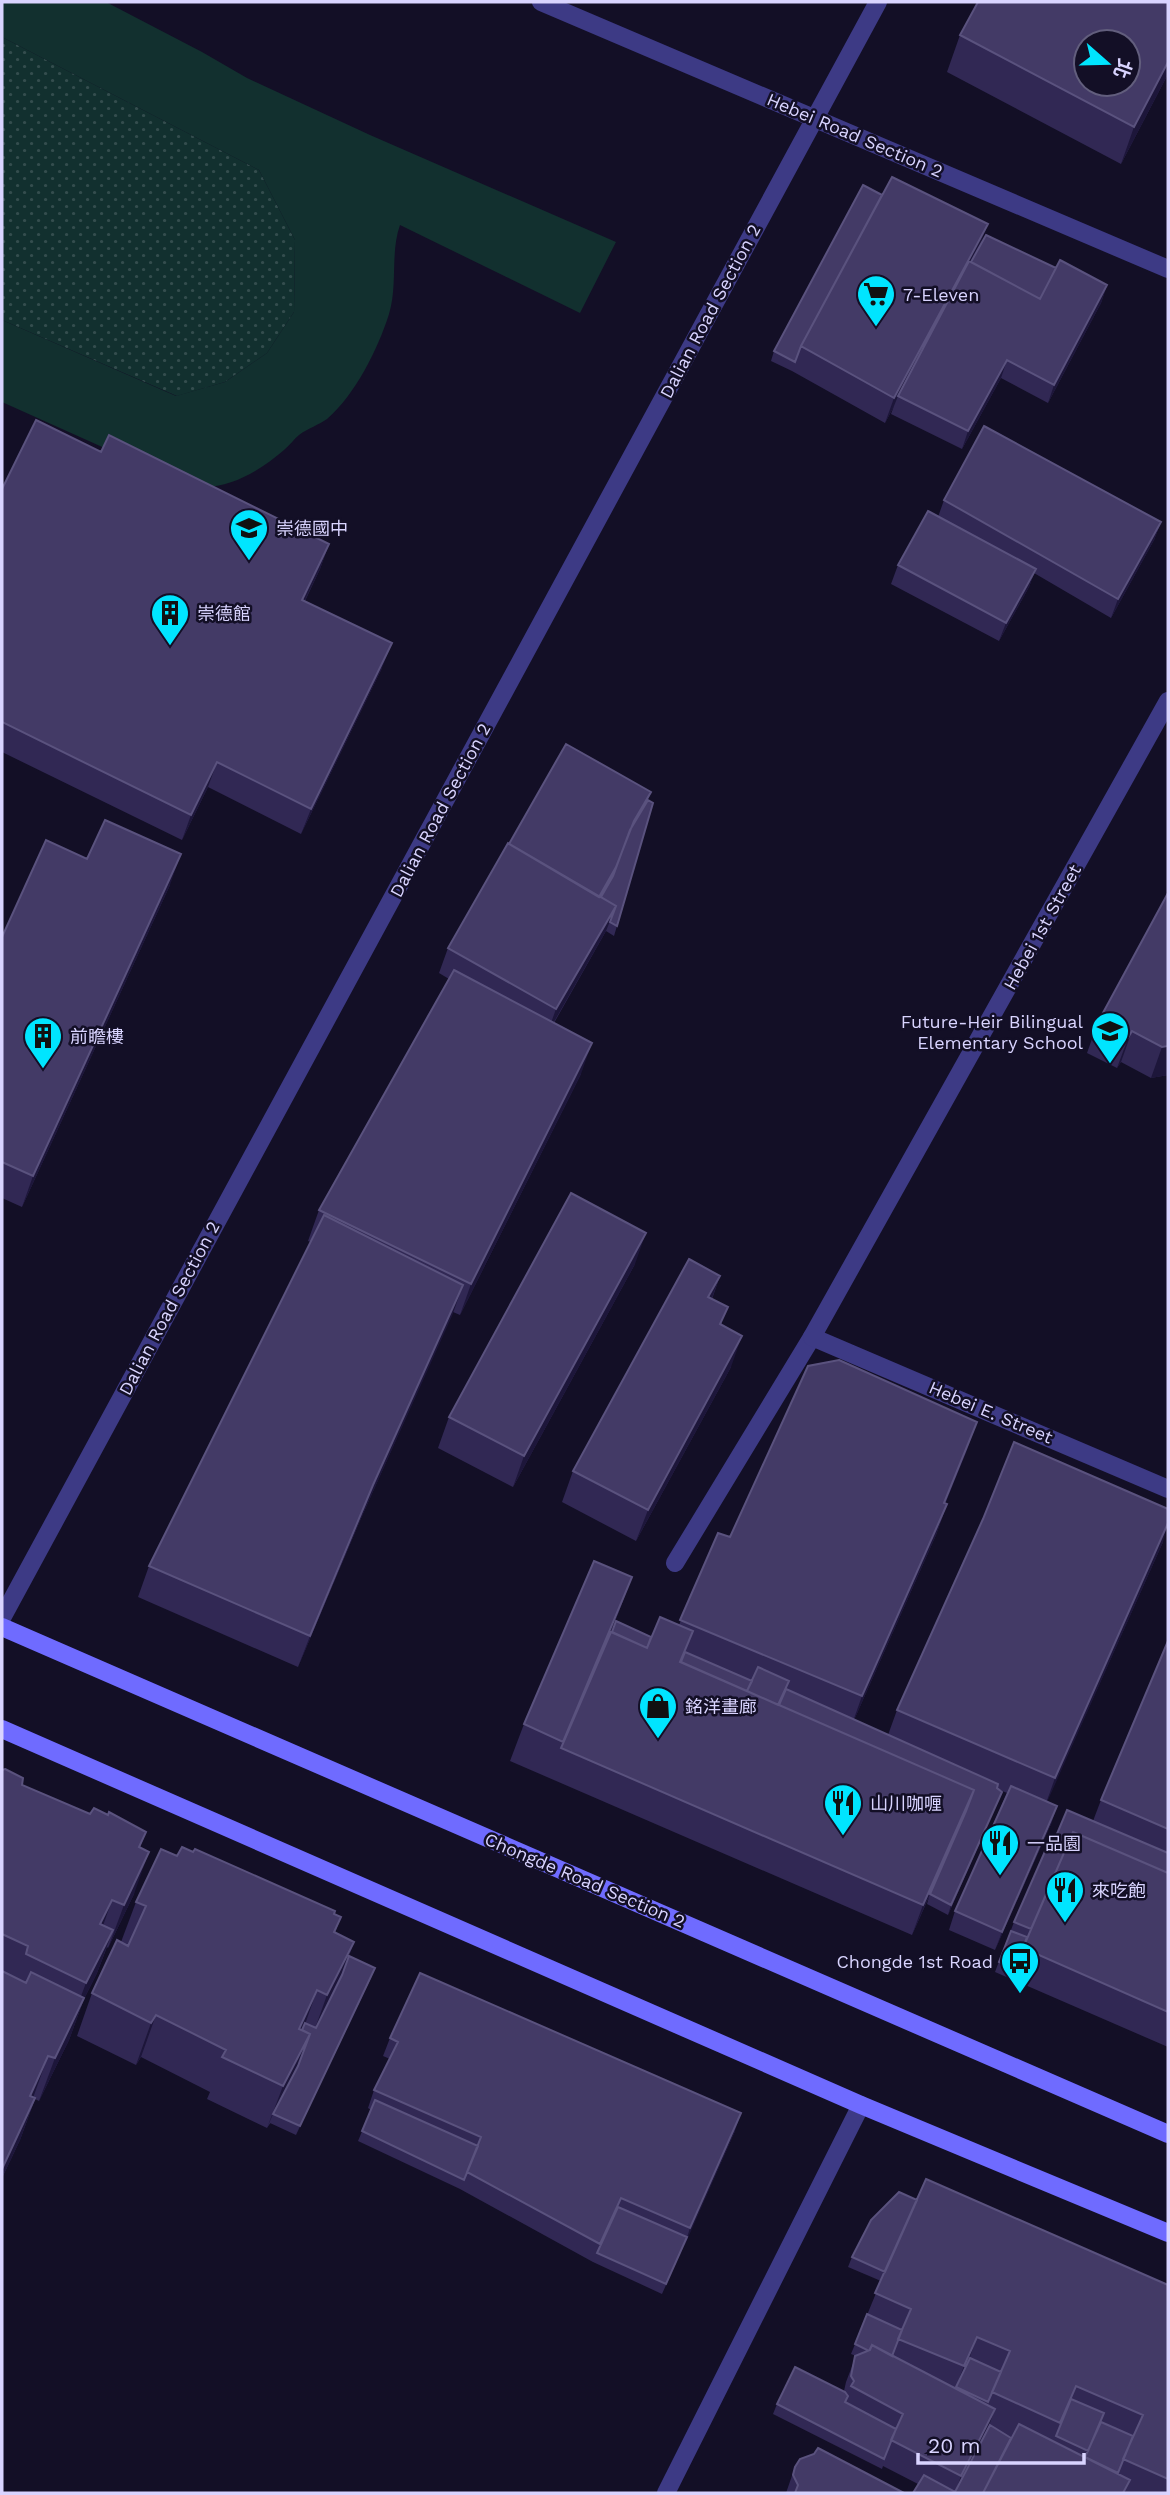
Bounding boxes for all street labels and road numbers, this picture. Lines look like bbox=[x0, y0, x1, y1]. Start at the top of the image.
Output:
street label: Hebei Road Section 2 bbox=[764, 88, 946, 182]
street label: Dalian Road Section 2 bbox=[655, 220, 765, 402]
street label: Dalian Road Section 2 bbox=[385, 719, 495, 901]
street label: Hebei 1st Street bbox=[999, 860, 1085, 993]
street label: Dalian Road Section 2 bbox=[114, 1217, 224, 1399]
street label: Hebei E. Street bbox=[926, 1376, 1057, 1448]
street label: Chongde Road Section 2 bbox=[482, 1828, 688, 1932]

